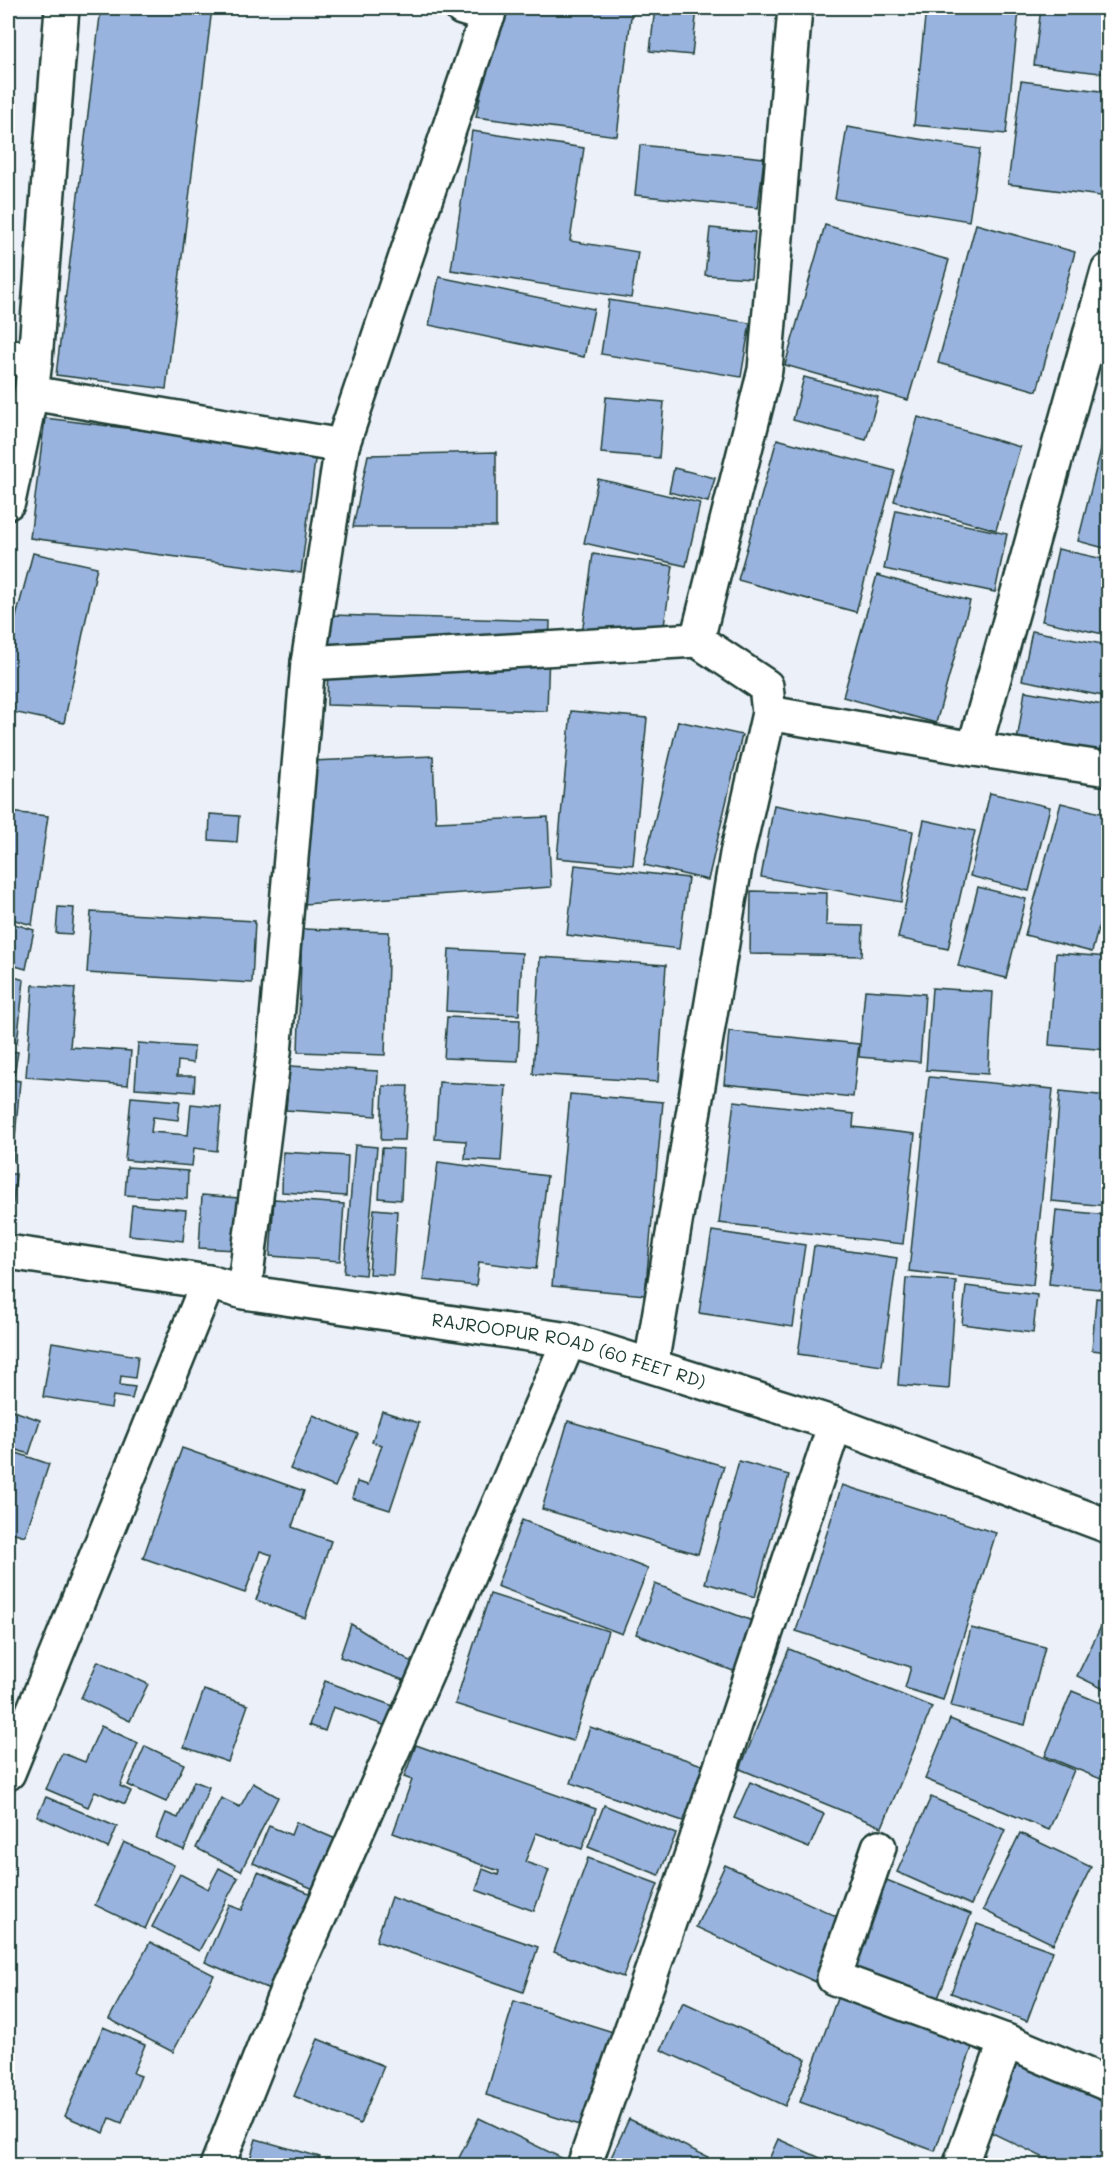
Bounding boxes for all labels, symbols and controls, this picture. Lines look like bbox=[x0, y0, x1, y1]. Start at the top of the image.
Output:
street label: RAJROOPUR ROAD (60 FEET RD) bbox=[430, 1307, 709, 1393]

